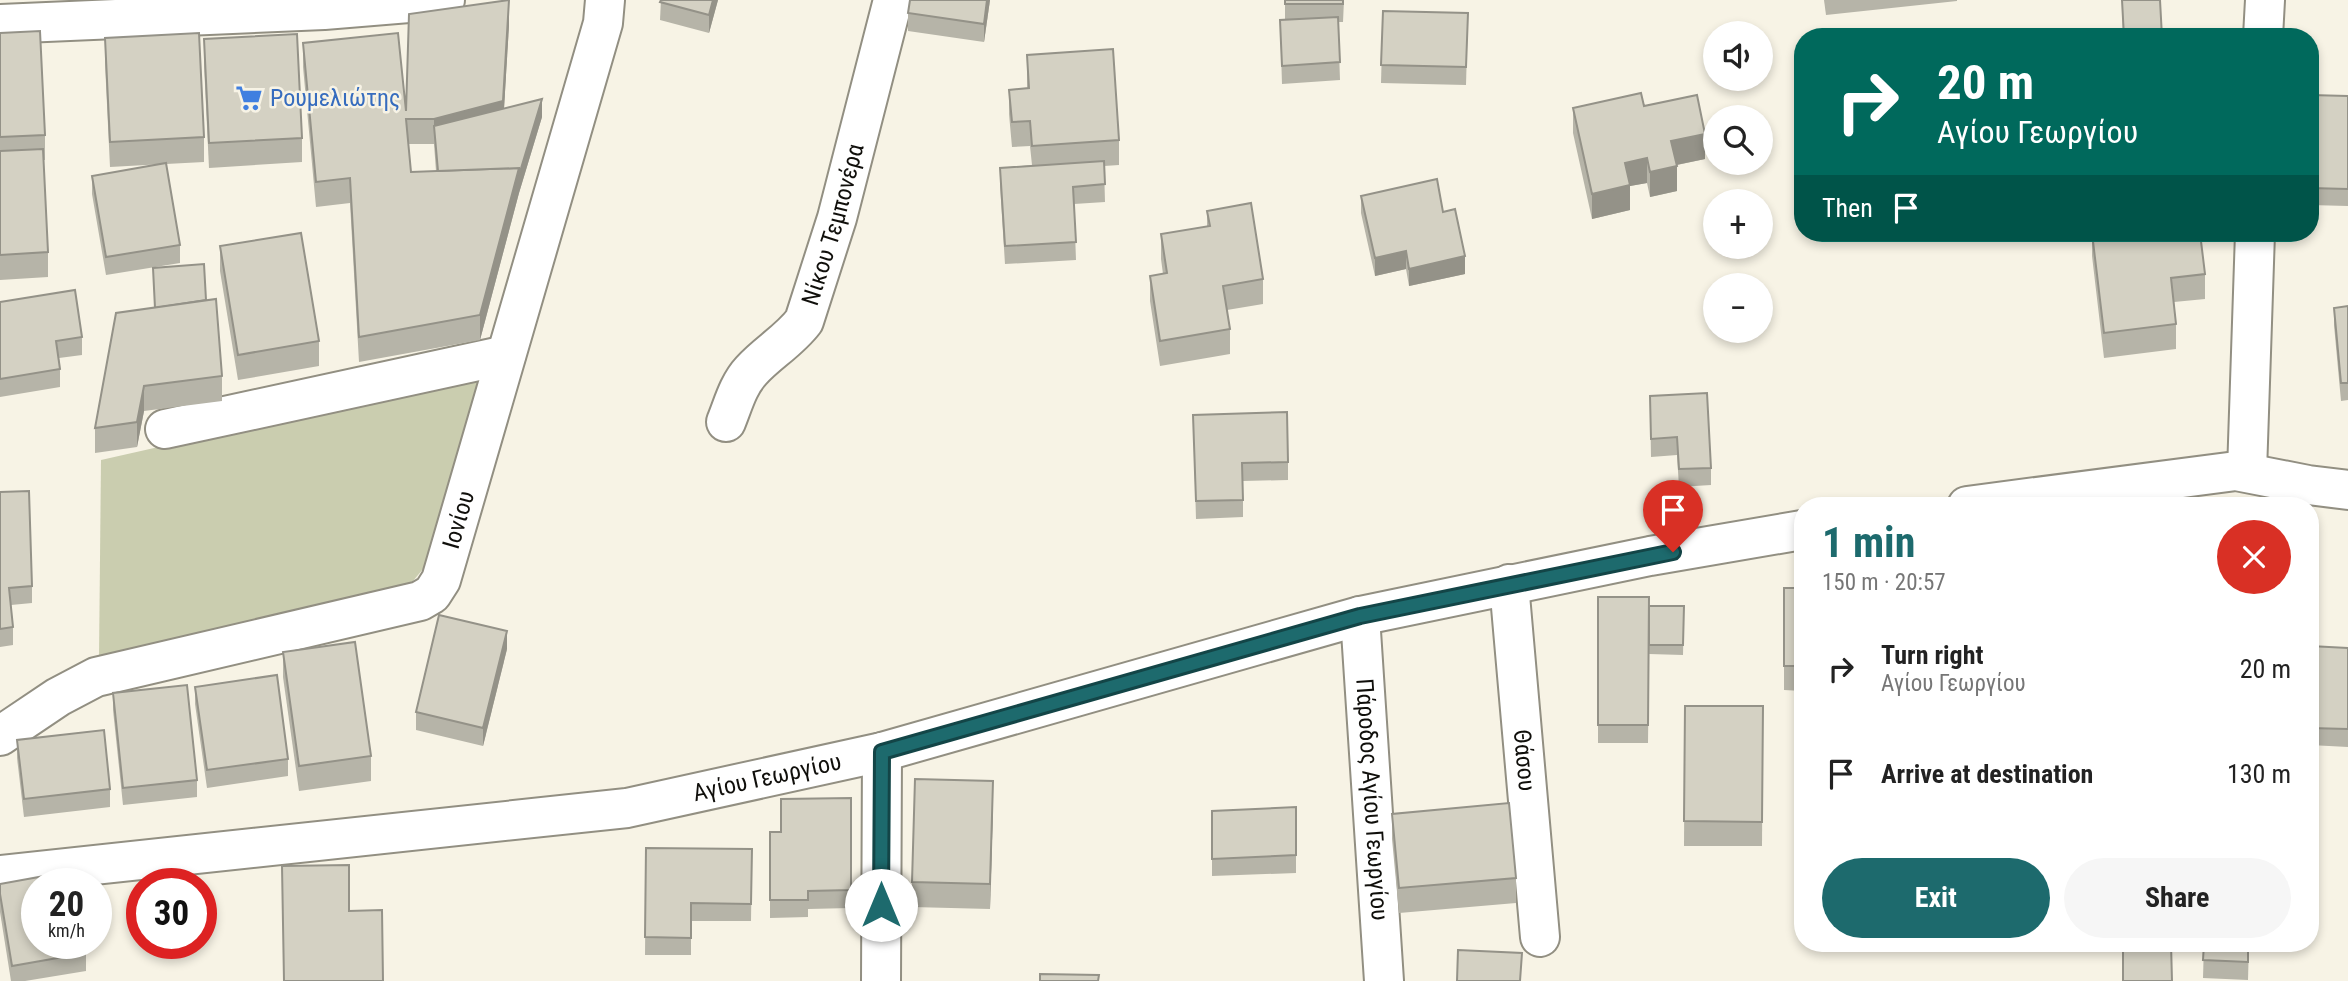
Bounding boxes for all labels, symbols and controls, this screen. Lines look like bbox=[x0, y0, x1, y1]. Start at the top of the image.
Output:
map controls bbox=[1703, 21, 1773, 343]
button: sound bbox=[1703, 21, 1773, 91]
text: 20 m bbox=[1937, 54, 2034, 111]
icon: right bbox=[1822, 56, 1913, 147]
supermarket icon: Ρουμελιώτης bbox=[234, 83, 264, 113]
place label: Ρουμελιώτης bbox=[270, 84, 400, 112]
button: search bbox=[1703, 105, 1773, 175]
text: Αγίου Γεωργίου bbox=[1937, 113, 2138, 151]
street label: Νίκου Τεμπονέρα bbox=[796, 141, 870, 309]
button: + bbox=[1703, 189, 1773, 259]
icon: arrive bbox=[1887, 189, 1925, 227]
text: Then bbox=[1822, 193, 1873, 223]
button: − bbox=[1703, 273, 1773, 343]
pin bbox=[1643, 480, 1703, 552]
street label: Ιονίου bbox=[437, 487, 480, 552]
icon: arrive bbox=[1654, 491, 1692, 529]
text: 1 min bbox=[1822, 518, 1915, 567]
button: close bbox=[2217, 520, 2291, 594]
text: 150 m · 20:57 bbox=[1822, 569, 1946, 596]
text: Turn right bbox=[1881, 640, 1983, 670]
icon: right bbox=[1822, 650, 1860, 688]
text: 20 m bbox=[2240, 654, 2291, 684]
text: Αγίου Γεωργίου bbox=[1881, 670, 2026, 697]
street label: Πάροδος Αγίου Γεωργίου bbox=[1350, 678, 1394, 922]
street label: Θάσου bbox=[1508, 728, 1541, 792]
street label: Αγίου Γεωργίου bbox=[690, 747, 844, 807]
icon: arrive bbox=[1822, 755, 1860, 793]
text: Arrive at destination bbox=[1881, 759, 2093, 789]
text: 130 m bbox=[2227, 759, 2291, 789]
button: Exit bbox=[1822, 858, 2050, 938]
button: Share bbox=[2064, 858, 2291, 938]
speed limit sign: 30 bbox=[126, 868, 217, 959]
position arrow bbox=[844, 868, 918, 942]
text: 20 bbox=[49, 884, 84, 925]
text: km/h bbox=[48, 920, 85, 941]

